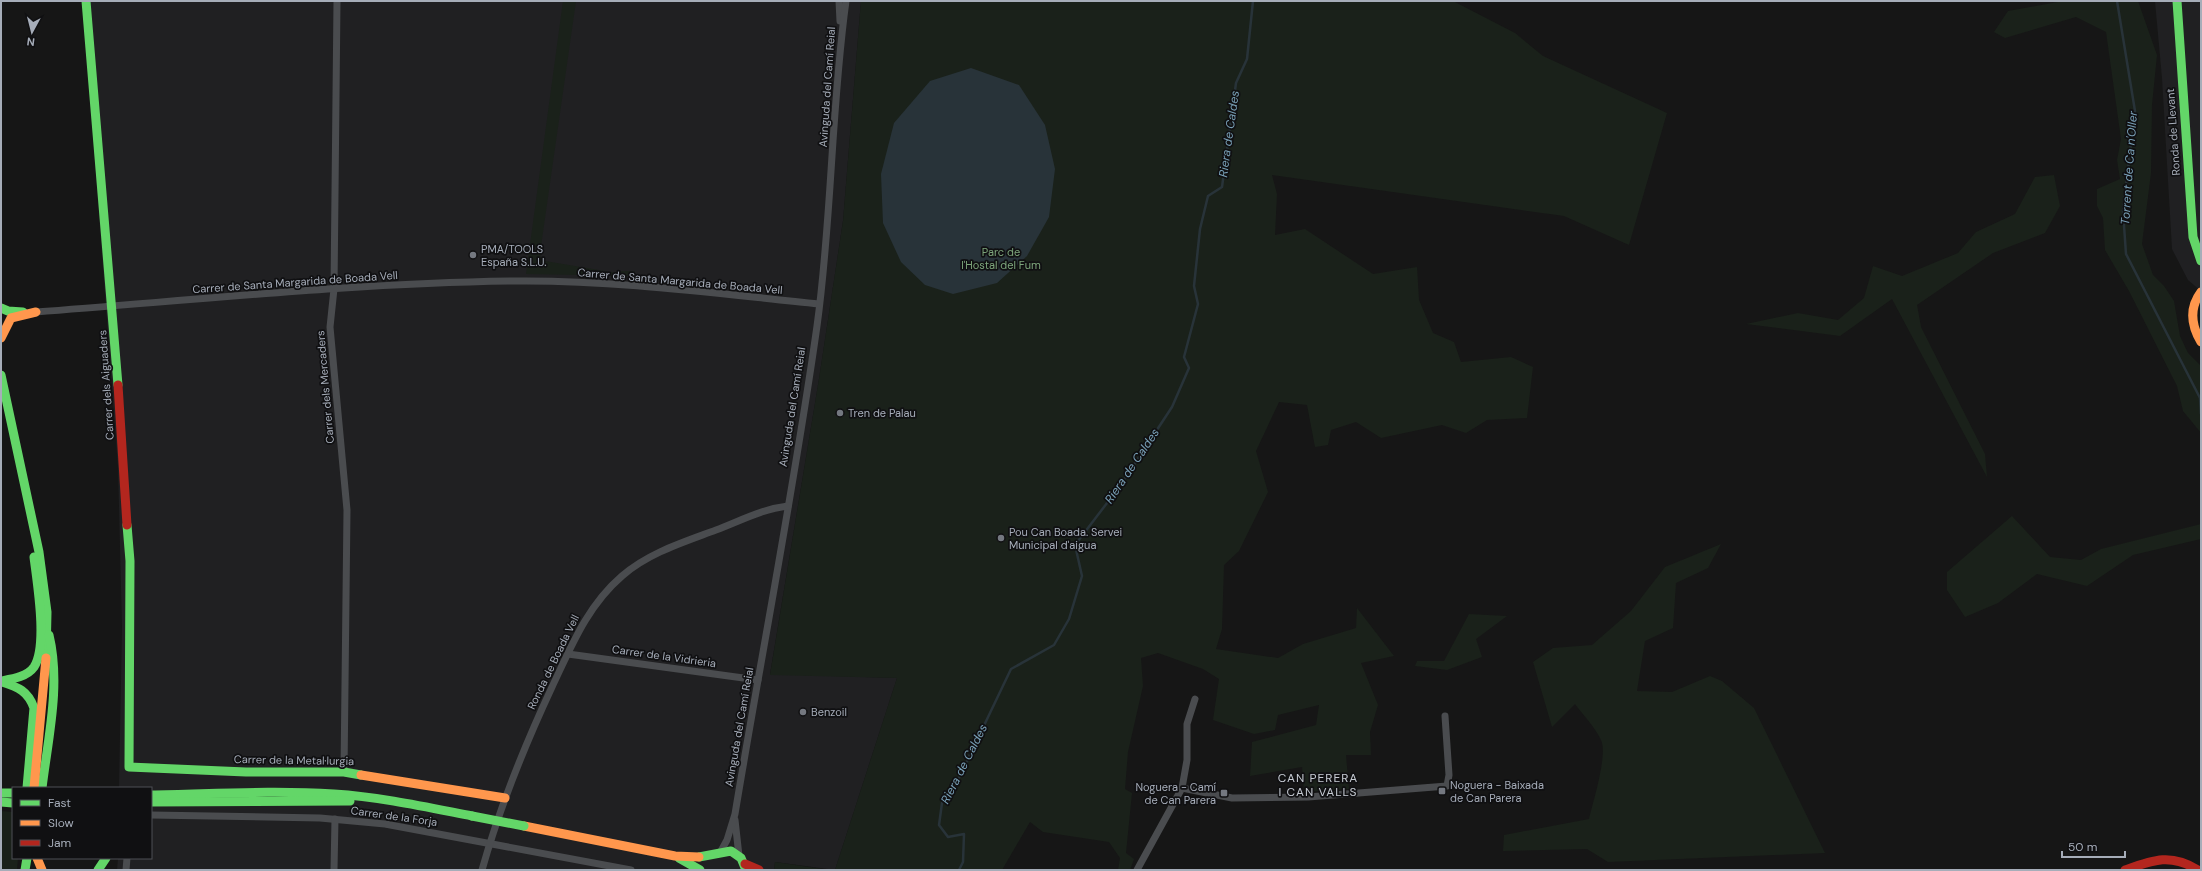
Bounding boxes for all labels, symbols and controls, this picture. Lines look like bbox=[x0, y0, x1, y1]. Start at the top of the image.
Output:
north arrow bbox=[12, 12, 52, 52]
street label: Avinguda del Camí Reial bbox=[816, 26, 838, 148]
text: N bbox=[26, 34, 36, 49]
street label: Ronda de Llevant bbox=[2163, 88, 2183, 176]
water label: Riera de Caldes bbox=[1215, 90, 1243, 178]
water label: Torrent de Ca n'Oller bbox=[2117, 110, 2141, 225]
place label: PMA/TOOLS España S.L.U. bbox=[481, 242, 546, 269]
park label: Parc de l'Hostal del Fum bbox=[961, 245, 1041, 272]
marker: PMA/TOOLS España S.L.U. bbox=[468, 250, 478, 260]
street label: Carrer de Santa Margarida de Boada Vell bbox=[577, 265, 783, 297]
street label: Carrer de Santa Margarida de Boada Vell bbox=[192, 268, 398, 296]
street label: Carrer dels Aiguaders bbox=[95, 330, 117, 440]
street label: Carrer dels Mercaders bbox=[313, 330, 337, 444]
street label: Avinguda del Camí Reial bbox=[776, 346, 808, 468]
place label: Tren de Palau bbox=[848, 406, 916, 420]
marker: Tren de Palau bbox=[835, 408, 845, 418]
water label: Riera de Caldes bbox=[1101, 425, 1163, 507]
place label: Pou Can Boada. Servei Municipal d'aigua bbox=[1009, 525, 1122, 552]
marker: Pou Can Boada. Servei Municipal d'aigua bbox=[996, 533, 1006, 543]
street label: Ronda de Boada Vell bbox=[524, 612, 582, 712]
street label: Carrer de la Vidrieria bbox=[611, 642, 717, 670]
street label: Avinguda del Camí Reial bbox=[722, 666, 756, 788]
place label: Benzoil bbox=[811, 705, 847, 719]
marker: Benzoil bbox=[798, 707, 808, 717]
water label: Riera de Caldes bbox=[937, 721, 991, 807]
street label: Carrer de la Metal·lurgia bbox=[234, 752, 354, 768]
district label: CAN PERERA I CAN VALLS bbox=[1278, 770, 1358, 800]
place label: Noguera - Baixada de Can Parera bbox=[1450, 778, 1544, 805]
place label: Noguera - Camí de Can Parera bbox=[1135, 780, 1217, 807]
marker: Noguera - Baixada de Can Parera bbox=[1437, 786, 1447, 796]
legend bbox=[12, 787, 152, 859]
marker: Noguera - Camí de Can Parera bbox=[1219, 788, 1229, 798]
text: Fast bbox=[48, 795, 71, 811]
street label: Carrer de la Forja bbox=[350, 803, 438, 829]
text: Slow bbox=[48, 815, 74, 831]
scale bar bbox=[2062, 833, 2125, 859]
text: Jam bbox=[48, 835, 71, 851]
text: 50 m bbox=[2068, 839, 2097, 855]

